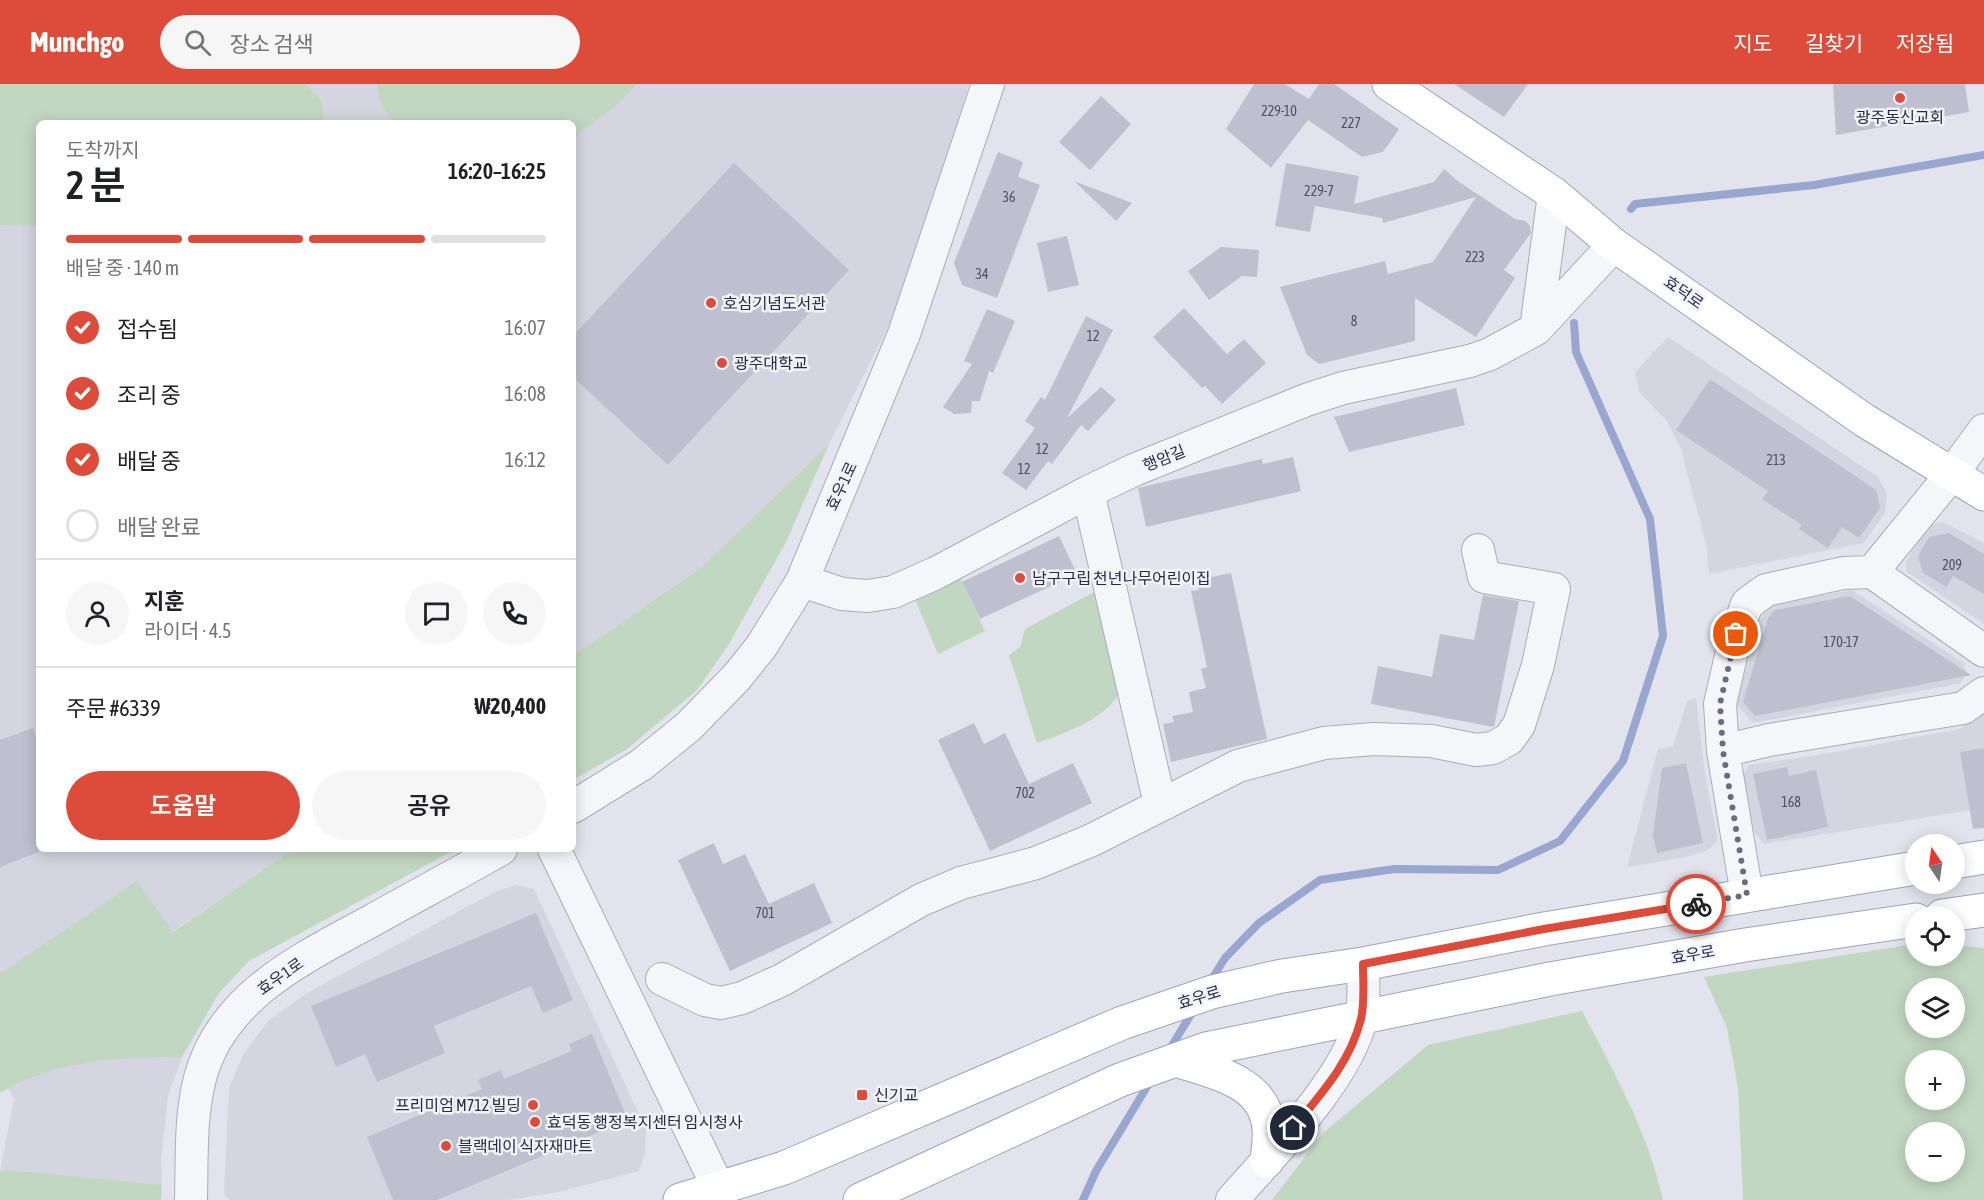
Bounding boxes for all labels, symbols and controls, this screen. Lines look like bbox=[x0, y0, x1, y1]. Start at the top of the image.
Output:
search box bbox=[160, 15, 580, 69]
text: Munchgo bbox=[30, 26, 124, 58]
icon: search bbox=[181, 26, 214, 59]
text: 장소 검색 bbox=[229, 31, 313, 57]
text: 지도 bbox=[1733, 31, 1772, 55]
text: 길찾기 bbox=[1805, 31, 1863, 55]
text: 저장됨 bbox=[1896, 31, 1954, 55]
marker: 광주동신교회 bbox=[1893, 91, 1907, 105]
house number: 229-10 bbox=[1261, 103, 1297, 119]
place label: 광주동신교회 bbox=[1856, 108, 1944, 126]
house number: 227 bbox=[1341, 115, 1361, 131]
text: 도착까지 bbox=[66, 138, 140, 161]
text: 16:20–16:25 bbox=[448, 158, 546, 184]
text: 2 분 bbox=[66, 163, 126, 207]
house number: 229-7 bbox=[1304, 183, 1334, 199]
house number: 36 bbox=[1002, 189, 1016, 205]
house number: 223 bbox=[1465, 249, 1485, 265]
text: 배달 중 · 140 m bbox=[66, 256, 179, 279]
house number: 34 bbox=[975, 266, 989, 282]
street label: 효덕로 bbox=[1661, 272, 1707, 312]
place label: 호심기념도서관 bbox=[723, 294, 826, 312]
marker: 호심기념도서관 bbox=[704, 296, 718, 310]
icon: check bbox=[66, 311, 99, 344]
house number: 8 bbox=[1351, 313, 1358, 329]
text: 접수됨 bbox=[117, 316, 178, 342]
text: 16:07 bbox=[504, 316, 546, 339]
house number: 12 bbox=[1086, 328, 1100, 344]
place label: 광주대학교 bbox=[734, 354, 808, 372]
marker: 광주대학교 bbox=[715, 356, 729, 370]
icon: check bbox=[66, 377, 99, 410]
text: 조리 중 bbox=[117, 382, 181, 408]
text: 16:08 bbox=[504, 382, 546, 405]
house number: 12 bbox=[1035, 441, 1049, 457]
street label: 행암길 bbox=[1140, 441, 1188, 475]
icon: check bbox=[66, 443, 99, 476]
text: 배달 중 bbox=[117, 448, 181, 474]
text: 16:12 bbox=[505, 448, 546, 471]
house number: 213 bbox=[1766, 452, 1786, 468]
street label: 효우1로 bbox=[822, 459, 860, 513]
house number: 12 bbox=[1017, 461, 1031, 477]
text: 배달 완료 bbox=[117, 514, 201, 540]
house number: 209 bbox=[1942, 557, 1962, 573]
place label: 남구구립 천년나무어린이집 bbox=[1032, 569, 1211, 587]
marker: 남구구립 천년나무어린이집 bbox=[1013, 571, 1027, 585]
button: person bbox=[66, 582, 129, 645]
button: chat bbox=[405, 582, 468, 645]
button: phone bbox=[483, 582, 546, 645]
text: 지훈 bbox=[144, 588, 184, 614]
pin bbox=[1710, 608, 1761, 659]
icon: bag bbox=[1719, 617, 1752, 650]
text: 라이더 · 4.5 bbox=[144, 619, 231, 642]
house number: 170-17 bbox=[1823, 634, 1859, 650]
text: ₩20,400 bbox=[474, 693, 546, 719]
text: 주문 #6339 bbox=[66, 695, 161, 721]
button: 도움말 bbox=[66, 771, 300, 840]
button: 공유 bbox=[312, 771, 546, 840]
house number: 702 bbox=[1015, 785, 1035, 801]
house number: 168 bbox=[1781, 794, 1801, 810]
north arrow bbox=[1905, 834, 1965, 894]
map controls bbox=[1905, 834, 1965, 1182]
courier bbox=[1666, 874, 1726, 934]
icon: bike bbox=[1680, 888, 1713, 921]
house number: 701 bbox=[755, 905, 775, 921]
button: locate bbox=[1905, 906, 1965, 966]
street label: 효우로 bbox=[1670, 941, 1717, 967]
street label: 효우1로 bbox=[254, 954, 307, 998]
button: layers bbox=[1905, 978, 1965, 1038]
street label: 효우로 bbox=[1175, 982, 1223, 1012]
button: + bbox=[1905, 1050, 1965, 1110]
place label: 신기교 bbox=[874, 1086, 918, 1104]
marker: 신기교 bbox=[855, 1088, 869, 1102]
place label: 프리미엄 M712 빌딩 bbox=[395, 1096, 521, 1114]
marker: 프리미엄 M712 빌딩 bbox=[526, 1098, 540, 1112]
pin bbox=[1267, 1102, 1318, 1153]
icon: home bbox=[1276, 1111, 1309, 1144]
place label: 효덕동 행정복지센터 임시청사 bbox=[547, 1113, 743, 1131]
marker: 효덕동 행정복지센터 임시청사 bbox=[528, 1115, 542, 1129]
button: − bbox=[1905, 1122, 1965, 1182]
place label: 블랙데이 식자재마트 bbox=[458, 1137, 593, 1155]
marker: 블랙데이 식자재마트 bbox=[439, 1139, 453, 1153]

